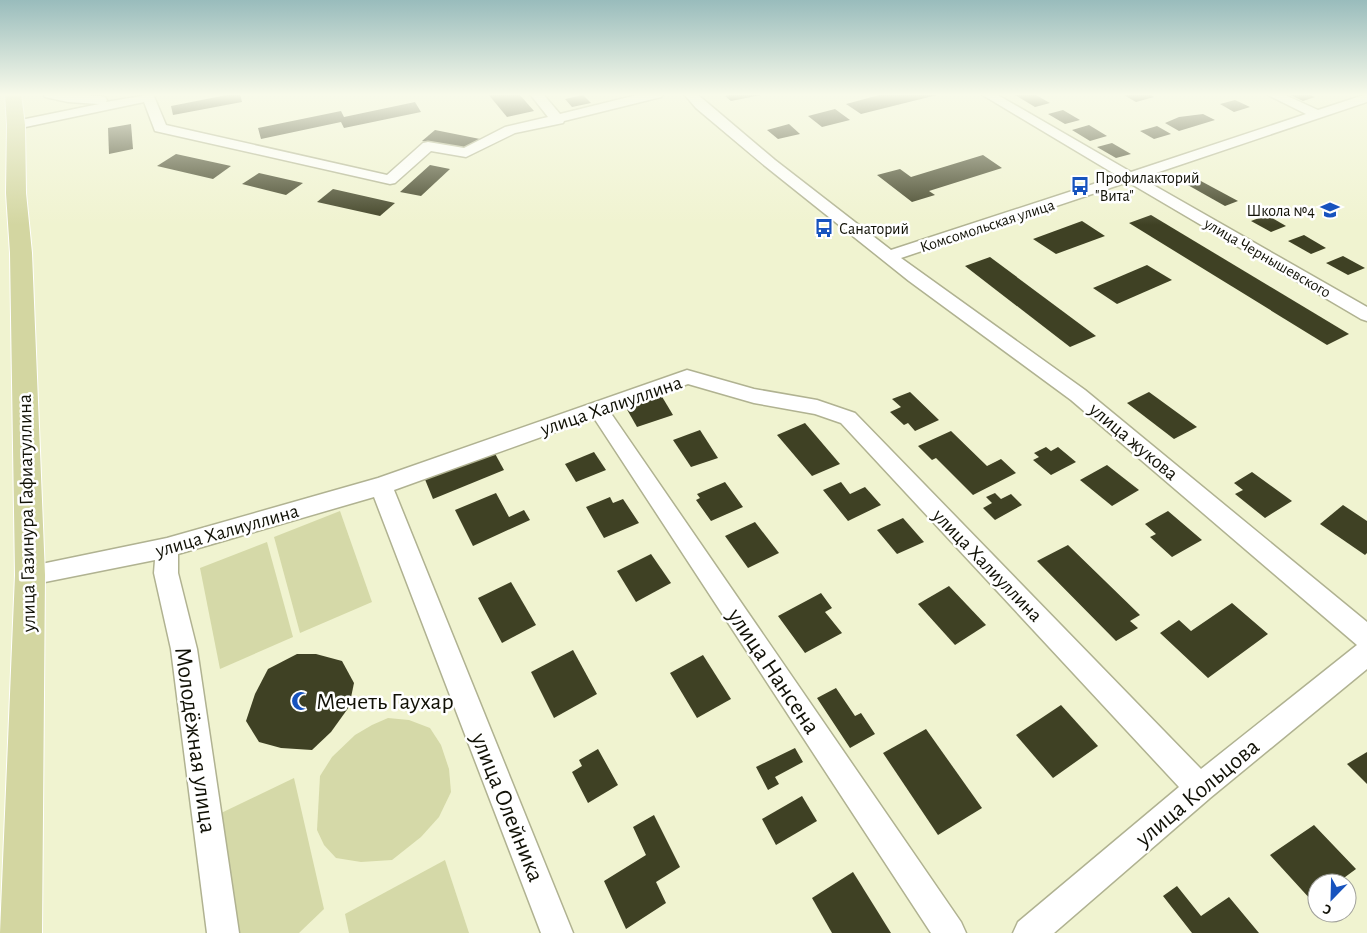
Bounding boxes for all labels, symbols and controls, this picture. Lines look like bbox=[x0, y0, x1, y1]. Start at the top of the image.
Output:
place label: Профилакторий "Вита" bbox=[1095, 170, 1200, 204]
bus stop icon: Профилакторий "Вита" bbox=[1069, 175, 1091, 197]
street label: Комсомольская улица bbox=[918, 197, 1057, 256]
school or university icon: Школа №4 bbox=[1319, 199, 1341, 221]
place label: Школа №4 bbox=[1246, 203, 1315, 219]
street label: улица Чернышевского bbox=[1200, 215, 1334, 302]
bus stop icon: Санаторий bbox=[813, 217, 835, 239]
place label: Санаторий bbox=[839, 221, 909, 237]
street label: улица Халиуллина bbox=[537, 372, 685, 440]
street label: улица Газинура Гафиатуллина bbox=[15, 394, 39, 633]
street label: улица жукова bbox=[1084, 398, 1182, 485]
street label: улица Халиуллина bbox=[152, 501, 301, 561]
street label: улица Халиуллина bbox=[928, 505, 1046, 626]
street label: улица Нансена bbox=[722, 604, 824, 739]
street label: Молодёжная улица bbox=[170, 646, 220, 835]
mosque icon: Мечеть Гаухар bbox=[290, 690, 312, 712]
place label: Мечеть Гаухар bbox=[316, 690, 454, 714]
street label: улица Олейника bbox=[466, 729, 548, 885]
street label: улица Кольцова bbox=[1130, 734, 1264, 852]
north arrow bbox=[1307, 873, 1357, 923]
text: С bbox=[1321, 901, 1334, 917]

